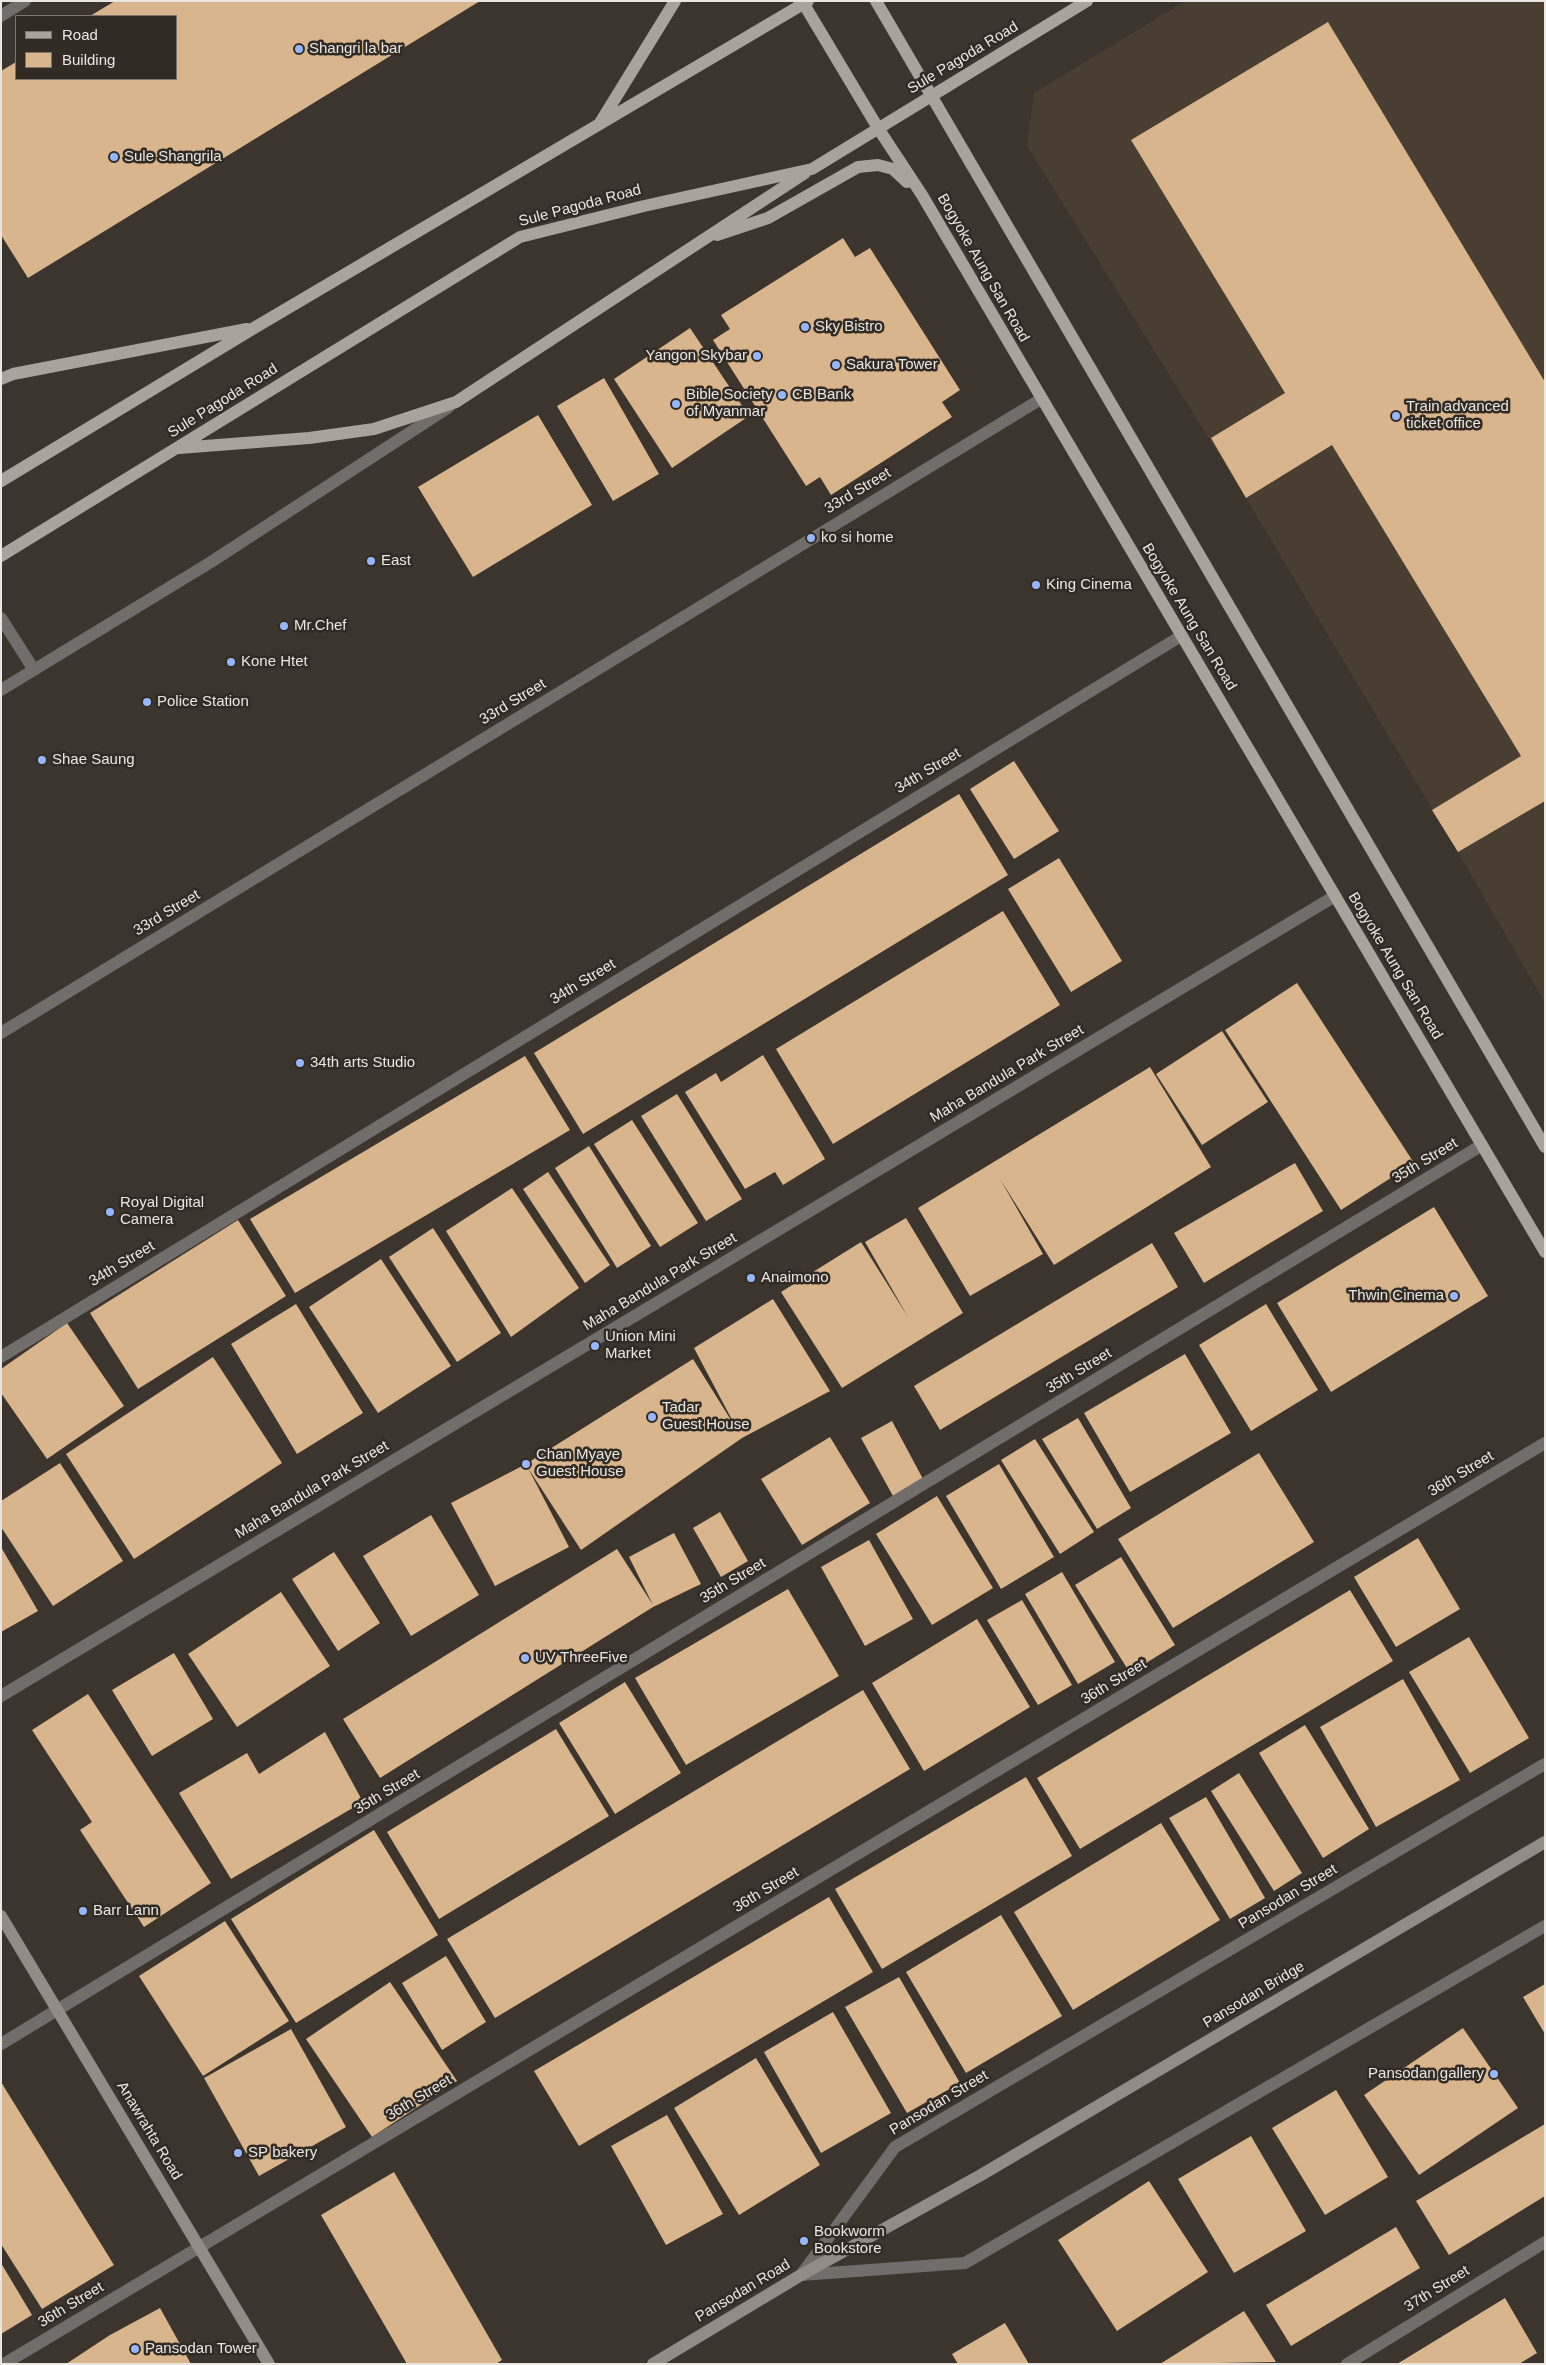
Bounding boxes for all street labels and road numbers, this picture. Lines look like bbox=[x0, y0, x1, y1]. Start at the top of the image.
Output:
street label: Sule Pagoda Road bbox=[904, 18, 1022, 98]
street label: Sule Pagoda Road bbox=[517, 181, 643, 231]
street label: Bogyoke Aung San Road bbox=[933, 191, 1033, 345]
street label: Sule Pagoda Road bbox=[165, 360, 281, 442]
street label: 33rd Street bbox=[822, 464, 894, 518]
street label: Bogyoke Aung San Road bbox=[1138, 540, 1240, 694]
street label: 33rd Street bbox=[477, 675, 549, 729]
street label: 34th Street bbox=[892, 744, 964, 798]
street label: 33rd Street bbox=[131, 886, 203, 940]
street label: Bogyoke Aung San Road bbox=[1344, 889, 1446, 1043]
street label: 34th Street bbox=[547, 955, 619, 1009]
street label: Maha Bandula Park Street bbox=[927, 1021, 1087, 1127]
street label: 35th Street bbox=[1389, 1134, 1461, 1188]
street label: Maha Bandula Park Street bbox=[580, 1229, 740, 1335]
street label: 34th Street bbox=[86, 1237, 158, 1291]
street label: 35th Street bbox=[1043, 1344, 1115, 1398]
street label: Maha Bandula Park Street bbox=[232, 1437, 392, 1543]
street label: 36th Street bbox=[1425, 1447, 1497, 1501]
street label: 35th Street bbox=[697, 1554, 769, 1608]
street label: 36th Street bbox=[1078, 1655, 1150, 1709]
street label: 35th Street bbox=[351, 1765, 423, 1819]
street label: Pansodan Street bbox=[1235, 1861, 1341, 1933]
street label: 36th Street bbox=[730, 1863, 802, 1917]
street label: Pansodan Bridge bbox=[1200, 1958, 1308, 2032]
street label: Pansodan Street bbox=[886, 2067, 992, 2139]
street label: 36th Street bbox=[383, 2071, 455, 2125]
street label: Anawrahta Road bbox=[113, 2078, 185, 2184]
street label: Pansodan Road bbox=[692, 2256, 794, 2326]
street label: 37th Street bbox=[1401, 2262, 1473, 2316]
street label: 36th Street bbox=[35, 2278, 107, 2332]

